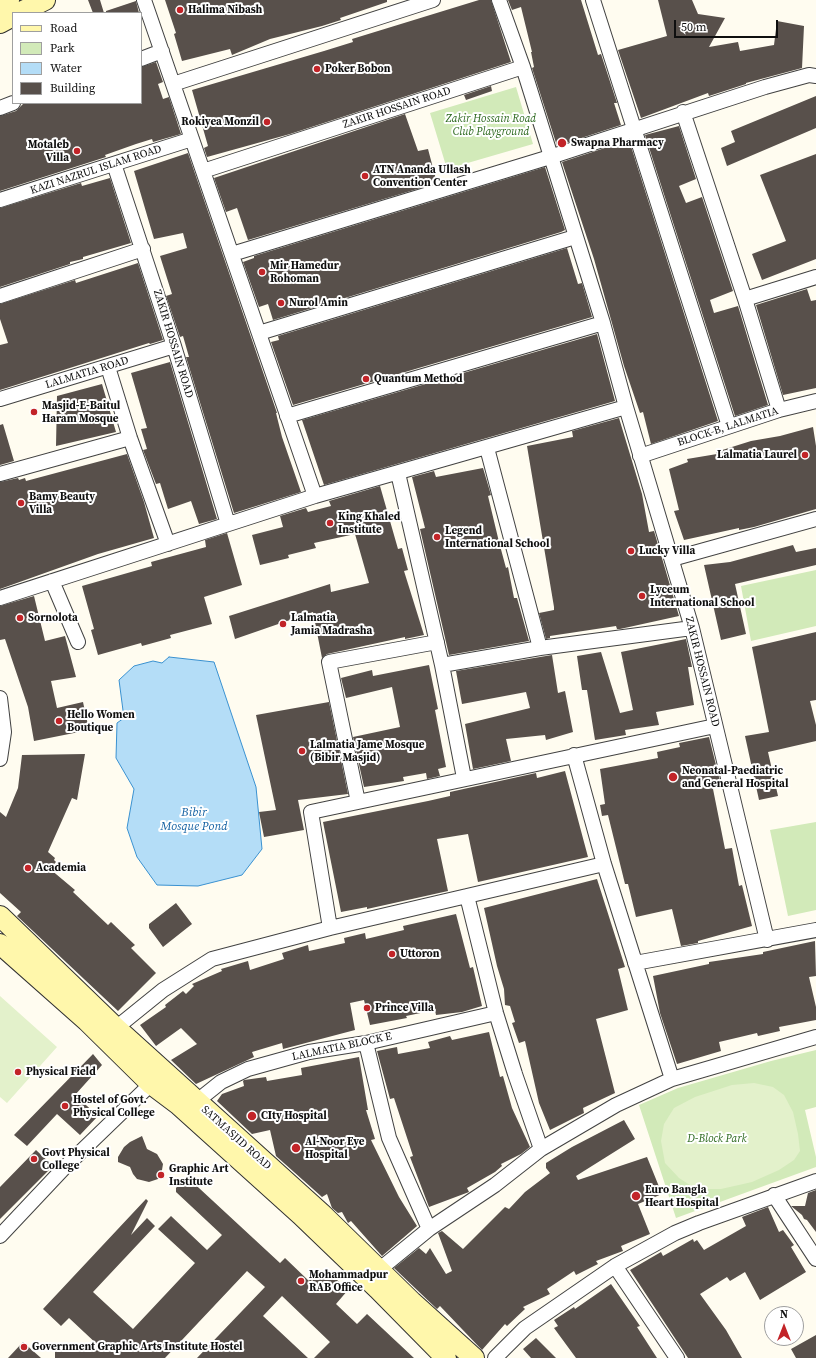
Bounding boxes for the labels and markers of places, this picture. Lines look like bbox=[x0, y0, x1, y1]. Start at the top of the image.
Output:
place label: Halima Nibash bbox=[188, 3, 262, 17]
marker: Halima Nibash bbox=[175, 5, 185, 15]
place label: Poker Bobon bbox=[325, 62, 390, 76]
marker: Poker Bobon bbox=[312, 64, 322, 74]
place label: Rokiyea Monzil bbox=[181, 115, 259, 129]
marker: Rokiyea Monzil bbox=[262, 117, 272, 127]
place label: Swapna Pharmacy bbox=[571, 136, 664, 150]
marker: Swapna Pharmacy bbox=[556, 137, 568, 149]
place label: Motaleb Villa bbox=[28, 138, 69, 164]
marker: Motaleb Villa bbox=[72, 146, 82, 156]
place label: ATN Ananda Ullash Convention Center bbox=[373, 163, 471, 189]
marker: ATN Ananda Ullash Convention Center bbox=[360, 171, 370, 181]
place label: Mir Hamedur Rohoman bbox=[270, 259, 339, 285]
marker: Mir Hamedur Rohoman bbox=[257, 267, 267, 277]
place label: Nurol Amin bbox=[289, 296, 348, 310]
marker: Nurol Amin bbox=[276, 298, 286, 308]
place label: Quantum Method bbox=[374, 372, 463, 386]
marker: Quantum Method bbox=[361, 374, 371, 384]
place label: Masjid-E-Baitul Haram Mosque bbox=[42, 399, 120, 425]
marker: Masjid-E-Baitul Haram Mosque bbox=[29, 407, 39, 417]
place label: Lalmatia Laurel bbox=[717, 448, 797, 462]
marker: Lalmatia Laurel bbox=[800, 450, 810, 460]
place label: Bamy Beauty Villa bbox=[29, 490, 95, 516]
marker: Bamy Beauty Villa bbox=[16, 498, 26, 508]
place label: King Khaled Institute bbox=[338, 510, 400, 536]
marker: King Khaled Institute bbox=[325, 518, 335, 528]
place label: Legend International School bbox=[445, 524, 549, 550]
marker: Legend International School bbox=[432, 532, 442, 542]
place label: Lucky Villa bbox=[639, 544, 695, 558]
marker: Lucky Villa bbox=[626, 546, 636, 556]
place label: Lyceum International School bbox=[650, 583, 754, 609]
marker: Lyceum International School bbox=[637, 591, 647, 601]
place label: Sornolota bbox=[28, 611, 78, 625]
place label: Lalmatia Jamia Madrasha bbox=[291, 611, 372, 637]
marker: Sornolota bbox=[15, 613, 25, 623]
marker: Lalmatia Jamia Madrasha bbox=[278, 619, 288, 629]
place label: Hello Women Boutique bbox=[67, 708, 135, 734]
marker: Hello Women Boutique bbox=[54, 716, 64, 726]
place label: Lalmatia Jame Mosque (Bibir Masjid) bbox=[310, 738, 424, 764]
marker: Lalmatia Jame Mosque (Bibir Masjid) bbox=[297, 746, 307, 756]
place label: Neonatal-Paediatric and General Hospital bbox=[682, 764, 789, 790]
marker: Neonatal-Paediatric and General Hospital bbox=[667, 771, 679, 783]
place label: Academia bbox=[36, 861, 86, 875]
marker: Academia bbox=[23, 863, 33, 873]
place label: Uttoron bbox=[400, 947, 440, 961]
marker: Uttoron bbox=[387, 949, 397, 959]
place label: Prince Villa bbox=[375, 1001, 434, 1015]
marker: Prince Villa bbox=[362, 1003, 372, 1013]
place label: Physical Field bbox=[26, 1065, 96, 1079]
marker: Physical Field bbox=[13, 1067, 23, 1077]
place label: Hostel of Govt. Physical College bbox=[73, 1093, 155, 1119]
marker: Hostel of Govt. Physical College bbox=[60, 1101, 70, 1111]
place label: CIty Hospital bbox=[261, 1109, 327, 1123]
marker: CIty Hospital bbox=[246, 1110, 258, 1122]
place label: Al-Noor Eye Hospital bbox=[305, 1135, 365, 1161]
marker: Al-Noor Eye Hospital bbox=[290, 1142, 302, 1154]
place label: Govt Physical College bbox=[42, 1146, 110, 1172]
marker: Govt Physical College bbox=[29, 1154, 39, 1164]
place label: Graphic Art Institute bbox=[169, 1162, 228, 1188]
marker: Graphic Art Institute bbox=[156, 1170, 166, 1180]
place label: Euro Bangla Heart Hospital bbox=[645, 1183, 719, 1209]
marker: Euro Bangla Heart Hospital bbox=[630, 1190, 642, 1202]
place label: Mohammadpur RAB Office bbox=[309, 1268, 388, 1294]
marker: Mohammadpur RAB Office bbox=[296, 1276, 306, 1286]
place label: Government Graphic Arts Institute Hostel bbox=[32, 1340, 243, 1354]
marker: Government Graphic Arts Institute Hostel bbox=[19, 1342, 29, 1352]

